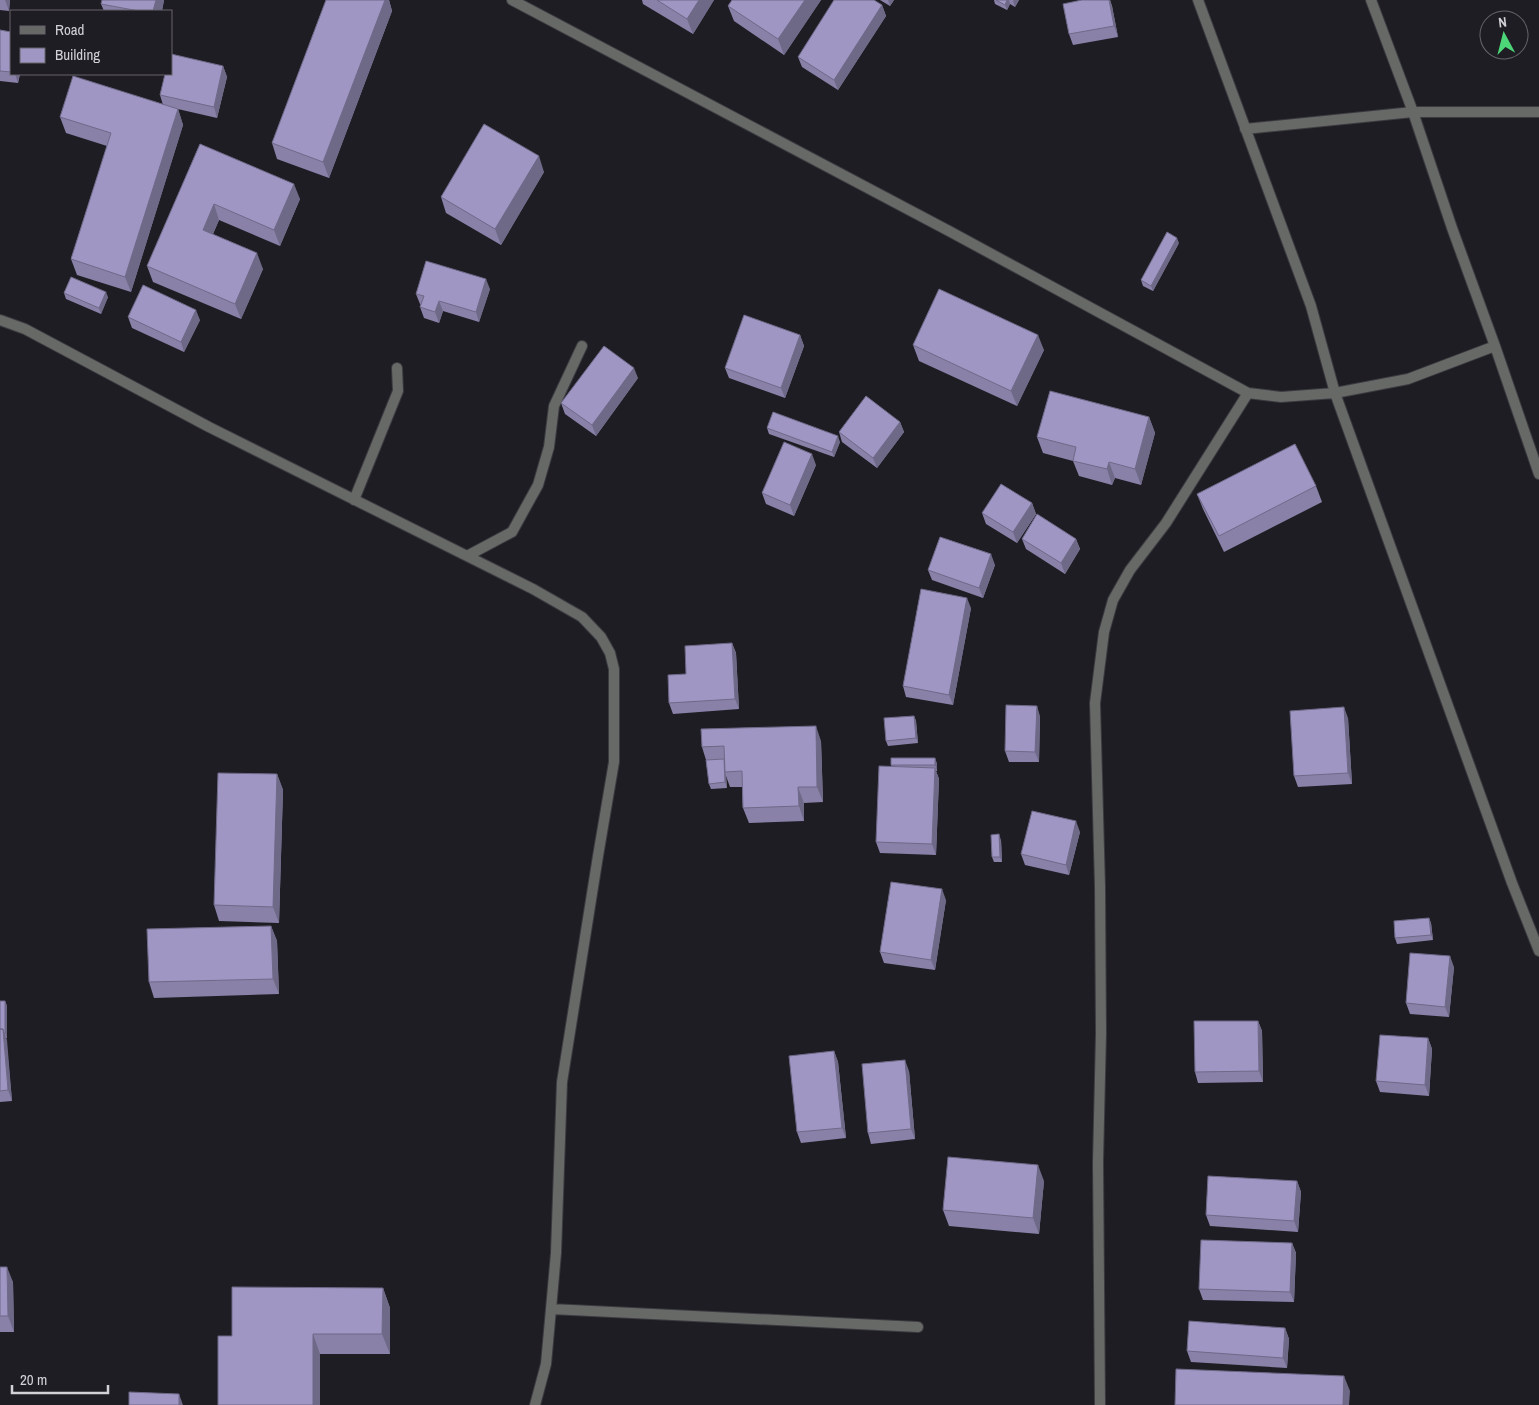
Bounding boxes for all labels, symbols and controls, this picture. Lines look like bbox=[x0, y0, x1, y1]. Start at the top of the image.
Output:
legend bbox=[10, 10, 172, 75]
north arrow bbox=[1479, 10, 1529, 60]
text: N bbox=[1497, 13, 1508, 32]
text: Road bbox=[55, 19, 84, 40]
text: Building bbox=[55, 44, 100, 65]
scale bar bbox=[12, 1362, 109, 1394]
text: 20 m bbox=[20, 1369, 47, 1390]

